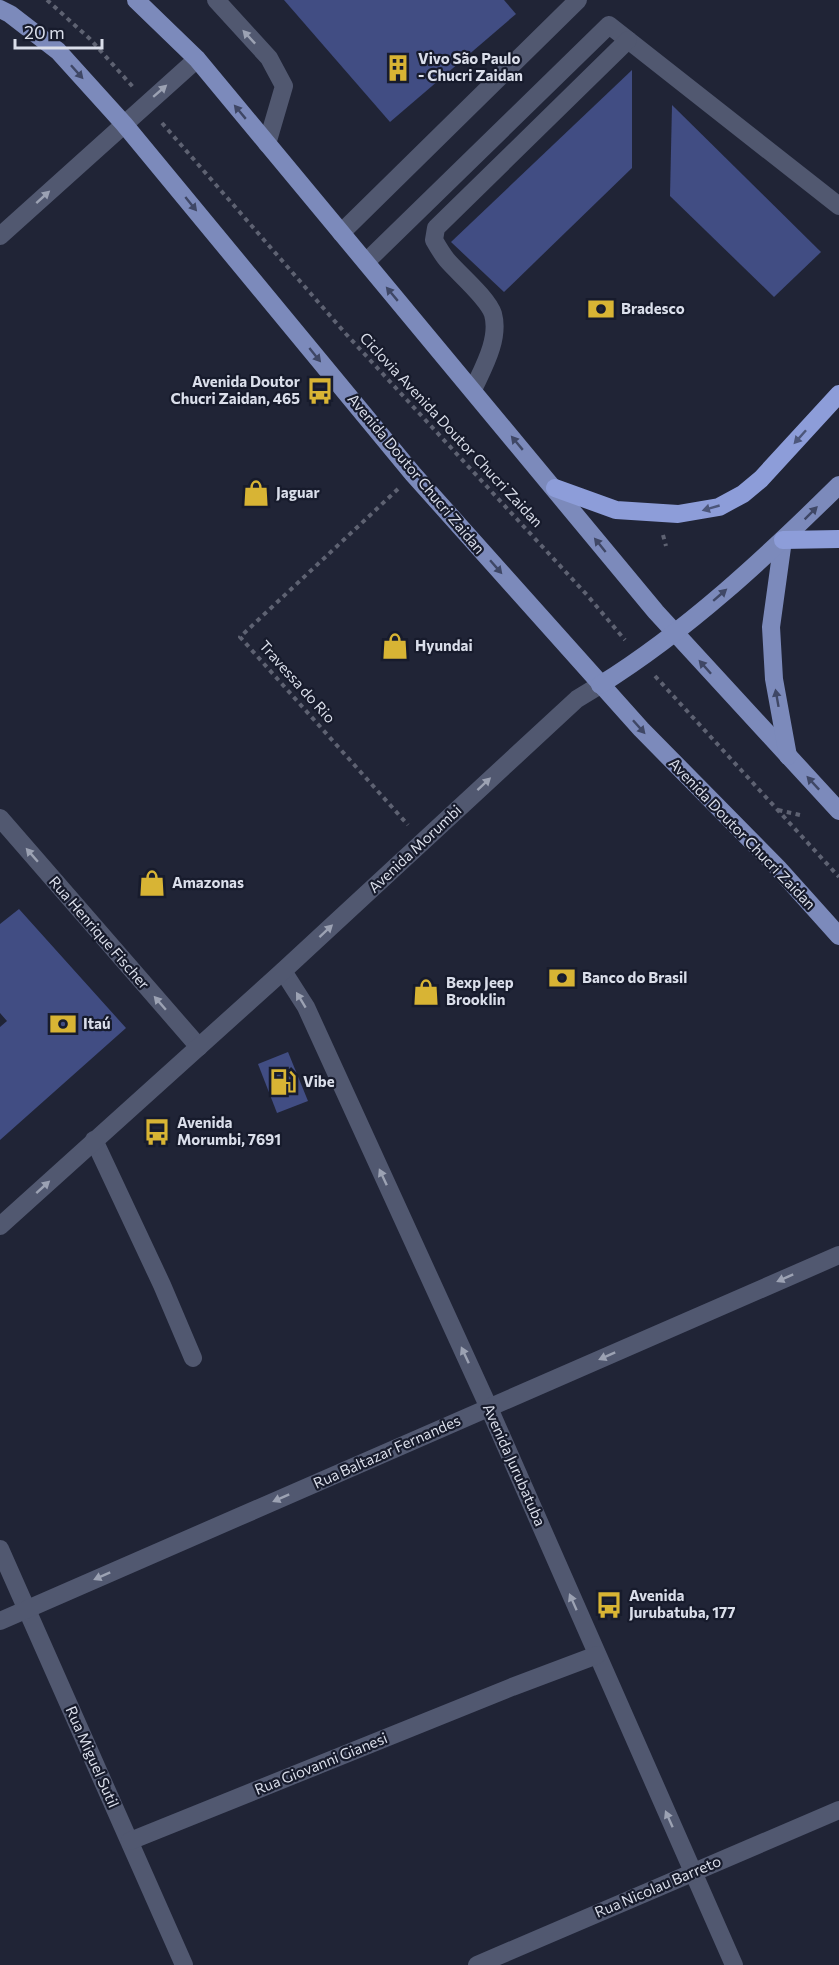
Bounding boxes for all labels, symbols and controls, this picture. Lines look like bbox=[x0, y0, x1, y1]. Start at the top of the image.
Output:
scale bar bbox=[15, 12, 102, 50]
text: 20 m bbox=[24, 21, 65, 43]
one-way arrow bbox=[243, 30, 257, 44]
place label: Vivo São Paulo - Chucri Zaidan bbox=[418, 49, 523, 84]
building icon: Vivo São Paulo - Chucri Zaidan bbox=[383, 53, 413, 83]
one-way arrow bbox=[70, 64, 83, 79]
one-way arrow bbox=[152, 85, 167, 98]
one-way arrow bbox=[234, 105, 247, 120]
one-way arrow bbox=[36, 190, 50, 204]
one-way arrow bbox=[185, 196, 198, 212]
one-way arrow bbox=[386, 287, 399, 302]
bank icon: Bradesco bbox=[586, 294, 616, 324]
place label: Bradesco bbox=[621, 299, 685, 317]
street label: Ciclovia Avenida Doutor Chucri Zaidan bbox=[356, 329, 546, 531]
one-way arrow bbox=[309, 347, 322, 363]
place label: Avenida Doutor Chucri Zaidan, 465 bbox=[170, 372, 300, 407]
bus stop icon: Avenida Doutor Chucri Zaidan, 465 bbox=[305, 376, 335, 406]
street label: Avenida Doutor Chucri Zaidan bbox=[344, 390, 488, 558]
one-way arrow bbox=[793, 429, 807, 444]
one-way arrow bbox=[511, 436, 524, 451]
shop icon: Jaguar bbox=[241, 478, 271, 508]
place label: Jaguar bbox=[276, 483, 320, 501]
one-way arrow bbox=[702, 504, 720, 513]
one-way arrow bbox=[803, 506, 817, 520]
one-way arrow bbox=[594, 538, 607, 553]
one-way arrow bbox=[489, 559, 502, 574]
one-way arrow bbox=[712, 589, 727, 602]
shop icon: Hyundai bbox=[380, 631, 410, 661]
street label: Travessa do Rio bbox=[256, 636, 340, 726]
place label: Hyundai bbox=[415, 636, 473, 654]
one-way arrow bbox=[699, 660, 712, 675]
one-way arrow bbox=[772, 688, 781, 707]
one-way arrow bbox=[632, 720, 646, 735]
street label: Avenida Doutor Chucri Zaidan bbox=[666, 754, 820, 913]
one-way arrow bbox=[807, 777, 821, 791]
one-way arrow bbox=[477, 778, 491, 792]
street label: Avenida Morumbi bbox=[364, 801, 464, 896]
one-way arrow bbox=[26, 848, 39, 863]
shop icon: Amazonas bbox=[137, 868, 167, 898]
street label: Rua Henrique Fischer bbox=[46, 872, 154, 993]
place label: Amazonas bbox=[172, 873, 244, 891]
one-way arrow bbox=[318, 924, 333, 938]
bank icon: Banco do Brasil bbox=[547, 963, 577, 993]
place label: Banco do Brasil bbox=[582, 968, 687, 986]
place label: Bexp Jeep Brooklin bbox=[446, 973, 514, 1008]
shop icon: Bexp Jeep Brooklin bbox=[411, 977, 441, 1007]
one-way arrow bbox=[296, 992, 307, 1008]
one-way arrow bbox=[154, 996, 167, 1011]
bank icon: Itaú bbox=[48, 1009, 78, 1039]
place label: Itaú bbox=[83, 1014, 111, 1032]
fuel station icon: Vibe bbox=[268, 1067, 298, 1097]
place label: Vibe bbox=[303, 1072, 335, 1090]
place label: Avenida Morumbi, 7691 bbox=[177, 1113, 281, 1148]
bus stop icon: Avenida Morumbi, 7691 bbox=[142, 1117, 172, 1147]
one-way arrow bbox=[379, 1169, 388, 1186]
one-way arrow bbox=[36, 1180, 50, 1194]
one-way arrow bbox=[776, 1273, 794, 1283]
one-way arrow bbox=[460, 1346, 469, 1363]
one-way arrow bbox=[597, 1351, 615, 1361]
street label: Avenida Jurubatuba bbox=[480, 1401, 550, 1529]
street label: Rua Baltazar Fernandes bbox=[310, 1410, 463, 1492]
one-way arrow bbox=[272, 1493, 290, 1503]
one-way arrow bbox=[93, 1571, 111, 1581]
place label: Avenida Jurubatuba, 177 bbox=[629, 1586, 735, 1621]
bus stop icon: Avenida Jurubatuba, 177 bbox=[594, 1590, 624, 1620]
one-way arrow bbox=[569, 1593, 578, 1610]
street label: Rua Miguel Sutil bbox=[62, 1703, 123, 1810]
street label: Rua Giovanni Gianesi bbox=[252, 1728, 390, 1798]
one-way arrow bbox=[665, 1810, 674, 1827]
street label: Rua Nicolau Barreto bbox=[592, 1851, 724, 1921]

